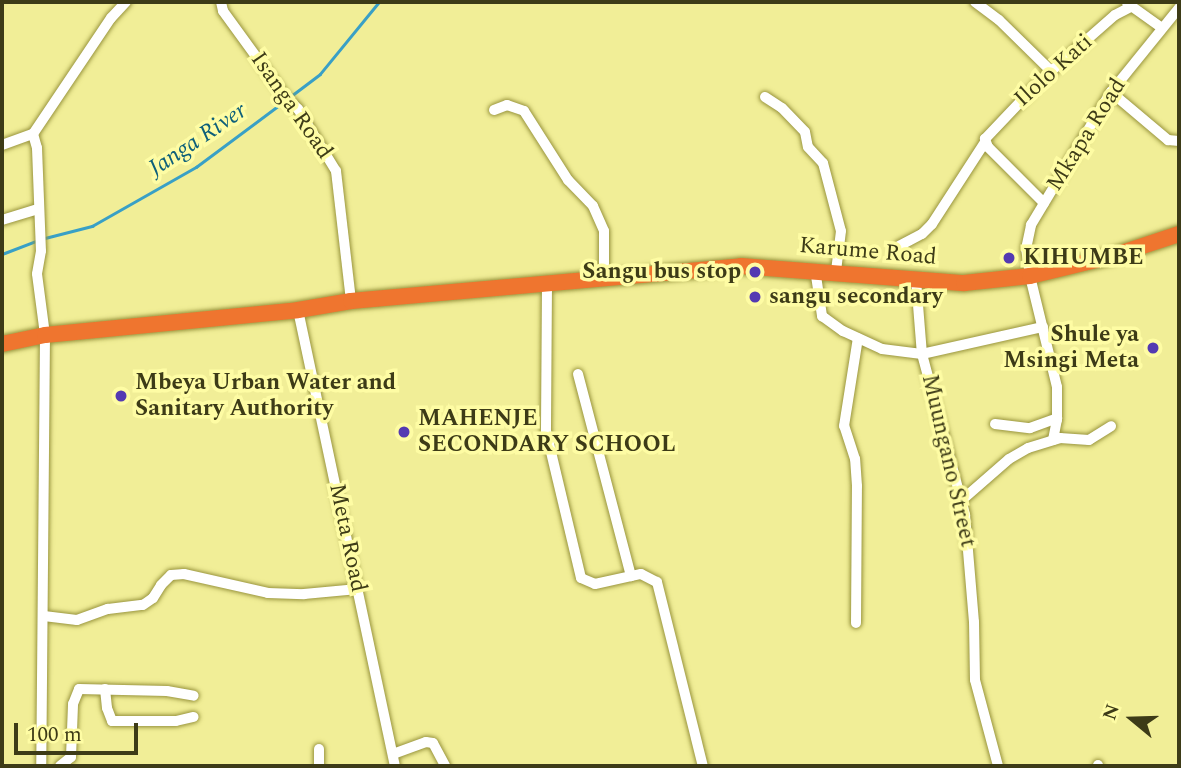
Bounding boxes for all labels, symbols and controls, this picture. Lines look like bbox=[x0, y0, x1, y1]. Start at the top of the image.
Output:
street label: Ilolo Kati bbox=[1009, 29, 1099, 113]
street label: Isanga Road bbox=[244, 47, 338, 165]
street label: Mkapa Road bbox=[1041, 74, 1133, 196]
water label: Janga River bbox=[144, 97, 252, 183]
street label: Karume Road bbox=[798, 232, 938, 272]
place label: KIHUMBE bbox=[1023, 244, 1144, 272]
marker: KIHUMBE bbox=[1001, 250, 1017, 266]
place label: Sangu bus stop bbox=[582, 258, 741, 286]
marker: Sangu bus stop bbox=[747, 264, 763, 280]
place label: sangu secondary bbox=[769, 283, 943, 311]
marker: sangu secondary bbox=[747, 289, 763, 305]
place label: Shule ya Msingi Meta bbox=[1003, 321, 1139, 375]
marker: Shule ya Msingi Meta bbox=[1145, 340, 1161, 356]
place label: Mbeya Urban Water and Sanitary Authority bbox=[135, 369, 396, 423]
street label: Muungano Street bbox=[915, 372, 981, 550]
marker: Mbeya Urban Water and Sanitary Authority bbox=[113, 388, 129, 404]
place label: MAHENJE SECONDARY SCHOOL bbox=[418, 405, 676, 459]
marker: MAHENJE SECONDARY SCHOOL bbox=[396, 424, 412, 440]
street label: Meta Road bbox=[322, 481, 372, 595]
north arrow bbox=[1097, 684, 1167, 754]
text: N bbox=[1095, 700, 1128, 724]
scale bar bbox=[18, 708, 142, 752]
text: 100 m bbox=[27, 719, 82, 751]

